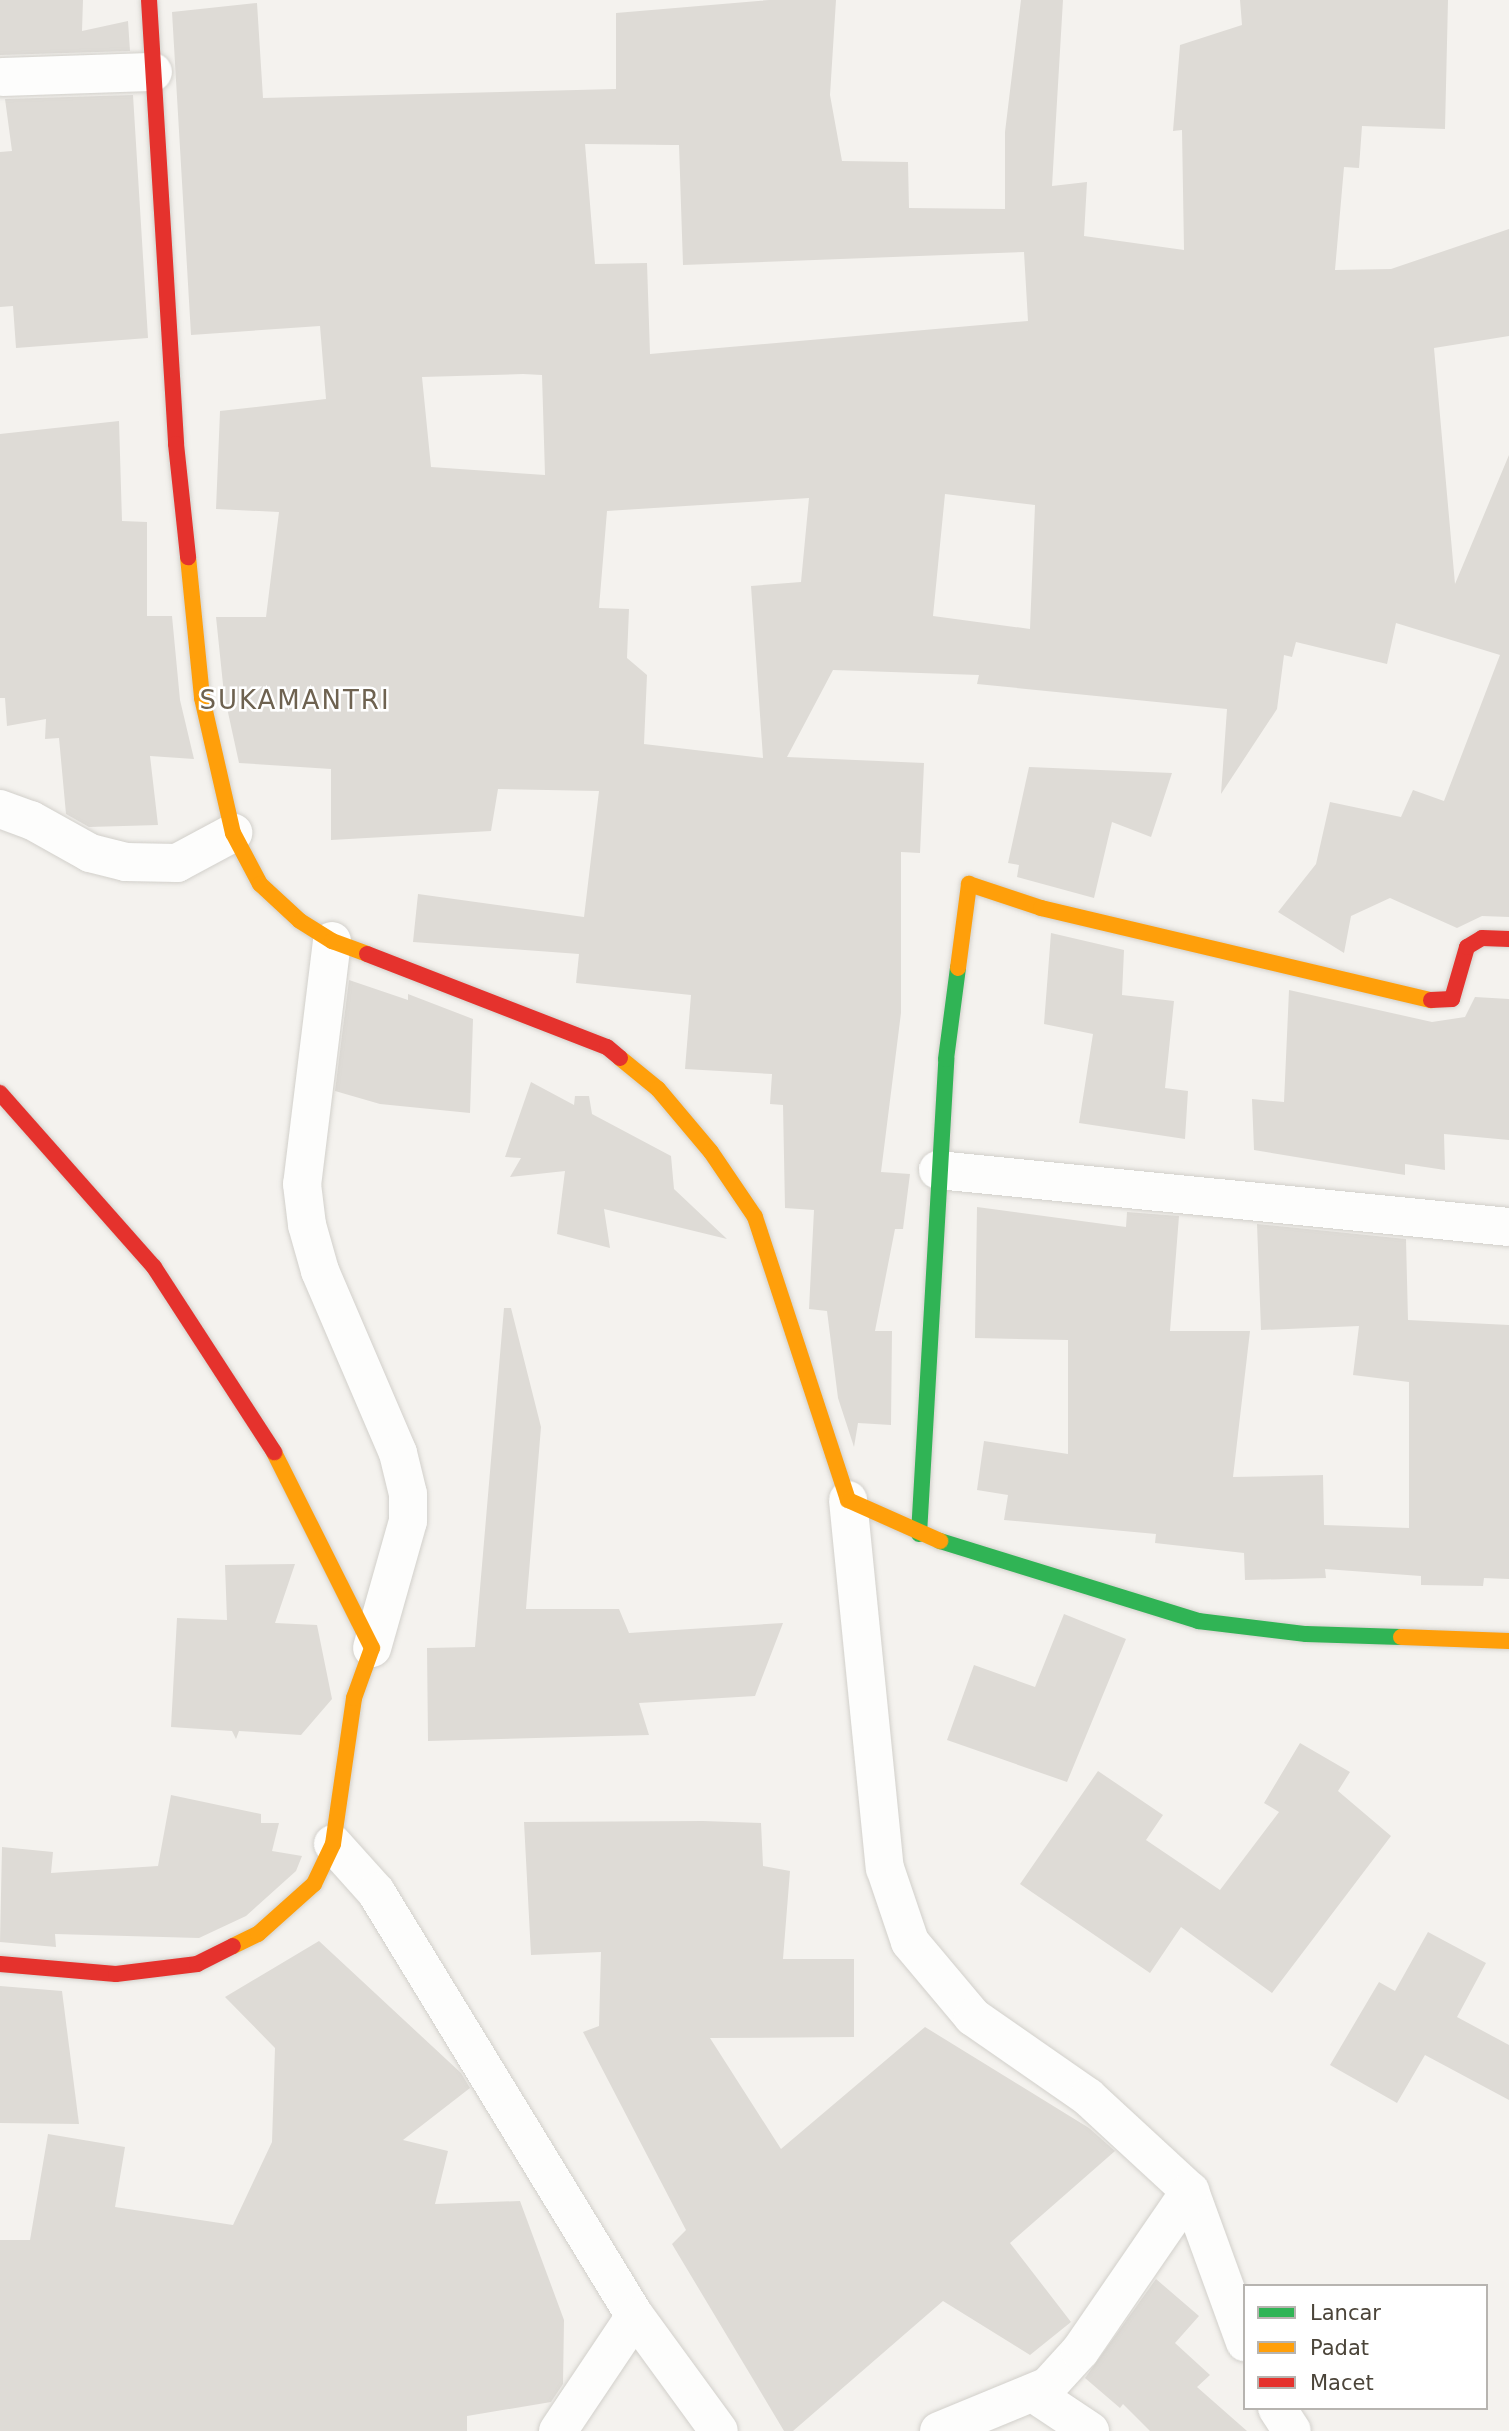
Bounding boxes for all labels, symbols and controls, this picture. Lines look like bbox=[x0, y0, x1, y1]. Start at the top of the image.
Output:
district label: SUKAMANTRI bbox=[201, 685, 389, 717]
legend bbox=[1243, 2284, 1488, 2410]
text: Lancar bbox=[1310, 2301, 1381, 2325]
text: Padat bbox=[1310, 2336, 1369, 2360]
text: Macet bbox=[1310, 2371, 1374, 2395]

